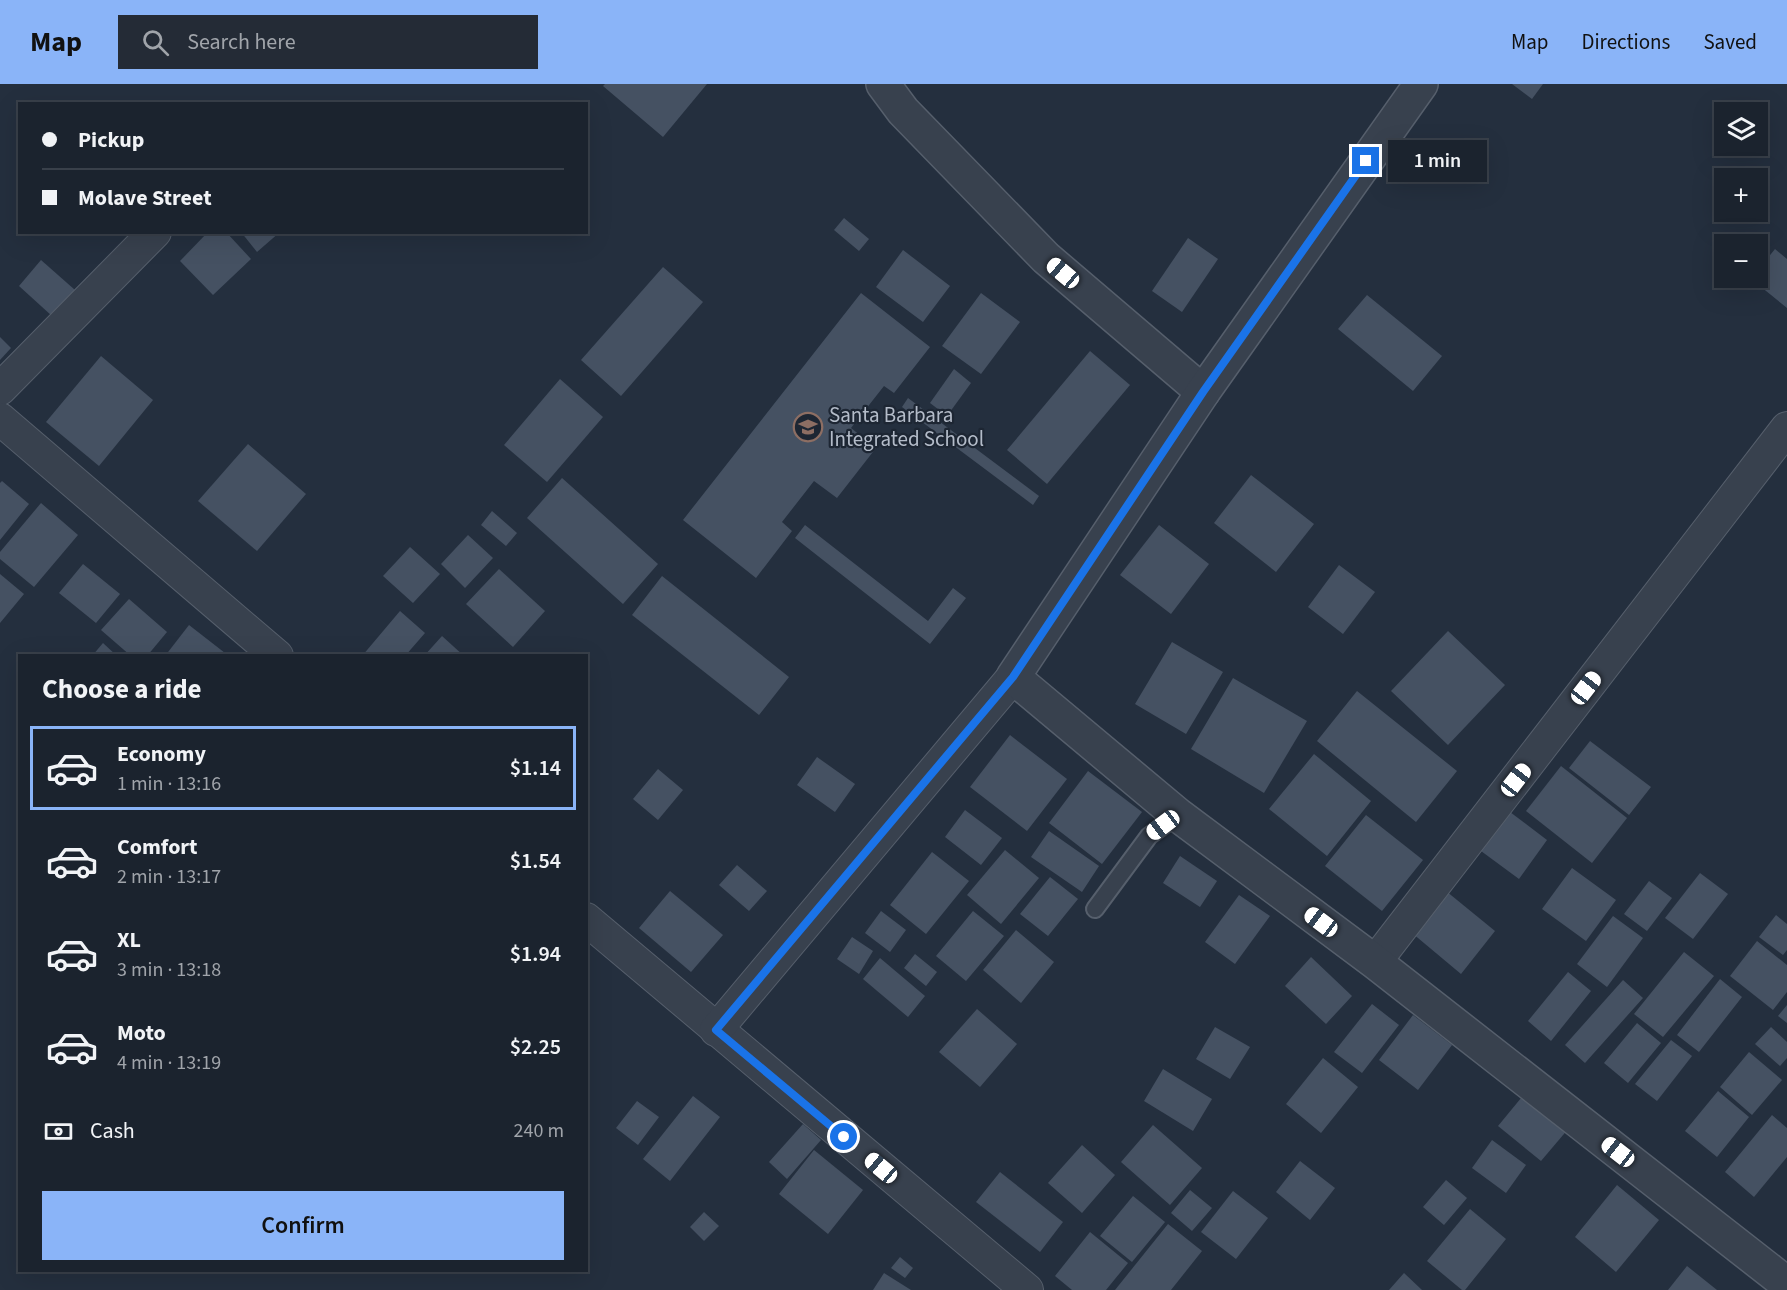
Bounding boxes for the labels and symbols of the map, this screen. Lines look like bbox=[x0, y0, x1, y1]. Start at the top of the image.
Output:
callout: 1 min bbox=[1387, 140, 1486, 182]
route end bbox=[1352, 147, 1379, 174]
car bbox=[1043, 255, 1083, 291]
place label: Santa Barbara Integrated School bbox=[829, 400, 984, 454]
school or university icon: Santa Barbara Integrated School bbox=[792, 411, 824, 443]
car bbox=[1568, 668, 1604, 708]
car bbox=[1498, 760, 1534, 800]
car bbox=[1143, 807, 1183, 843]
car bbox=[1301, 904, 1341, 940]
route start bbox=[830, 1123, 857, 1150]
car bbox=[1598, 1134, 1638, 1170]
car bbox=[861, 1150, 901, 1186]

